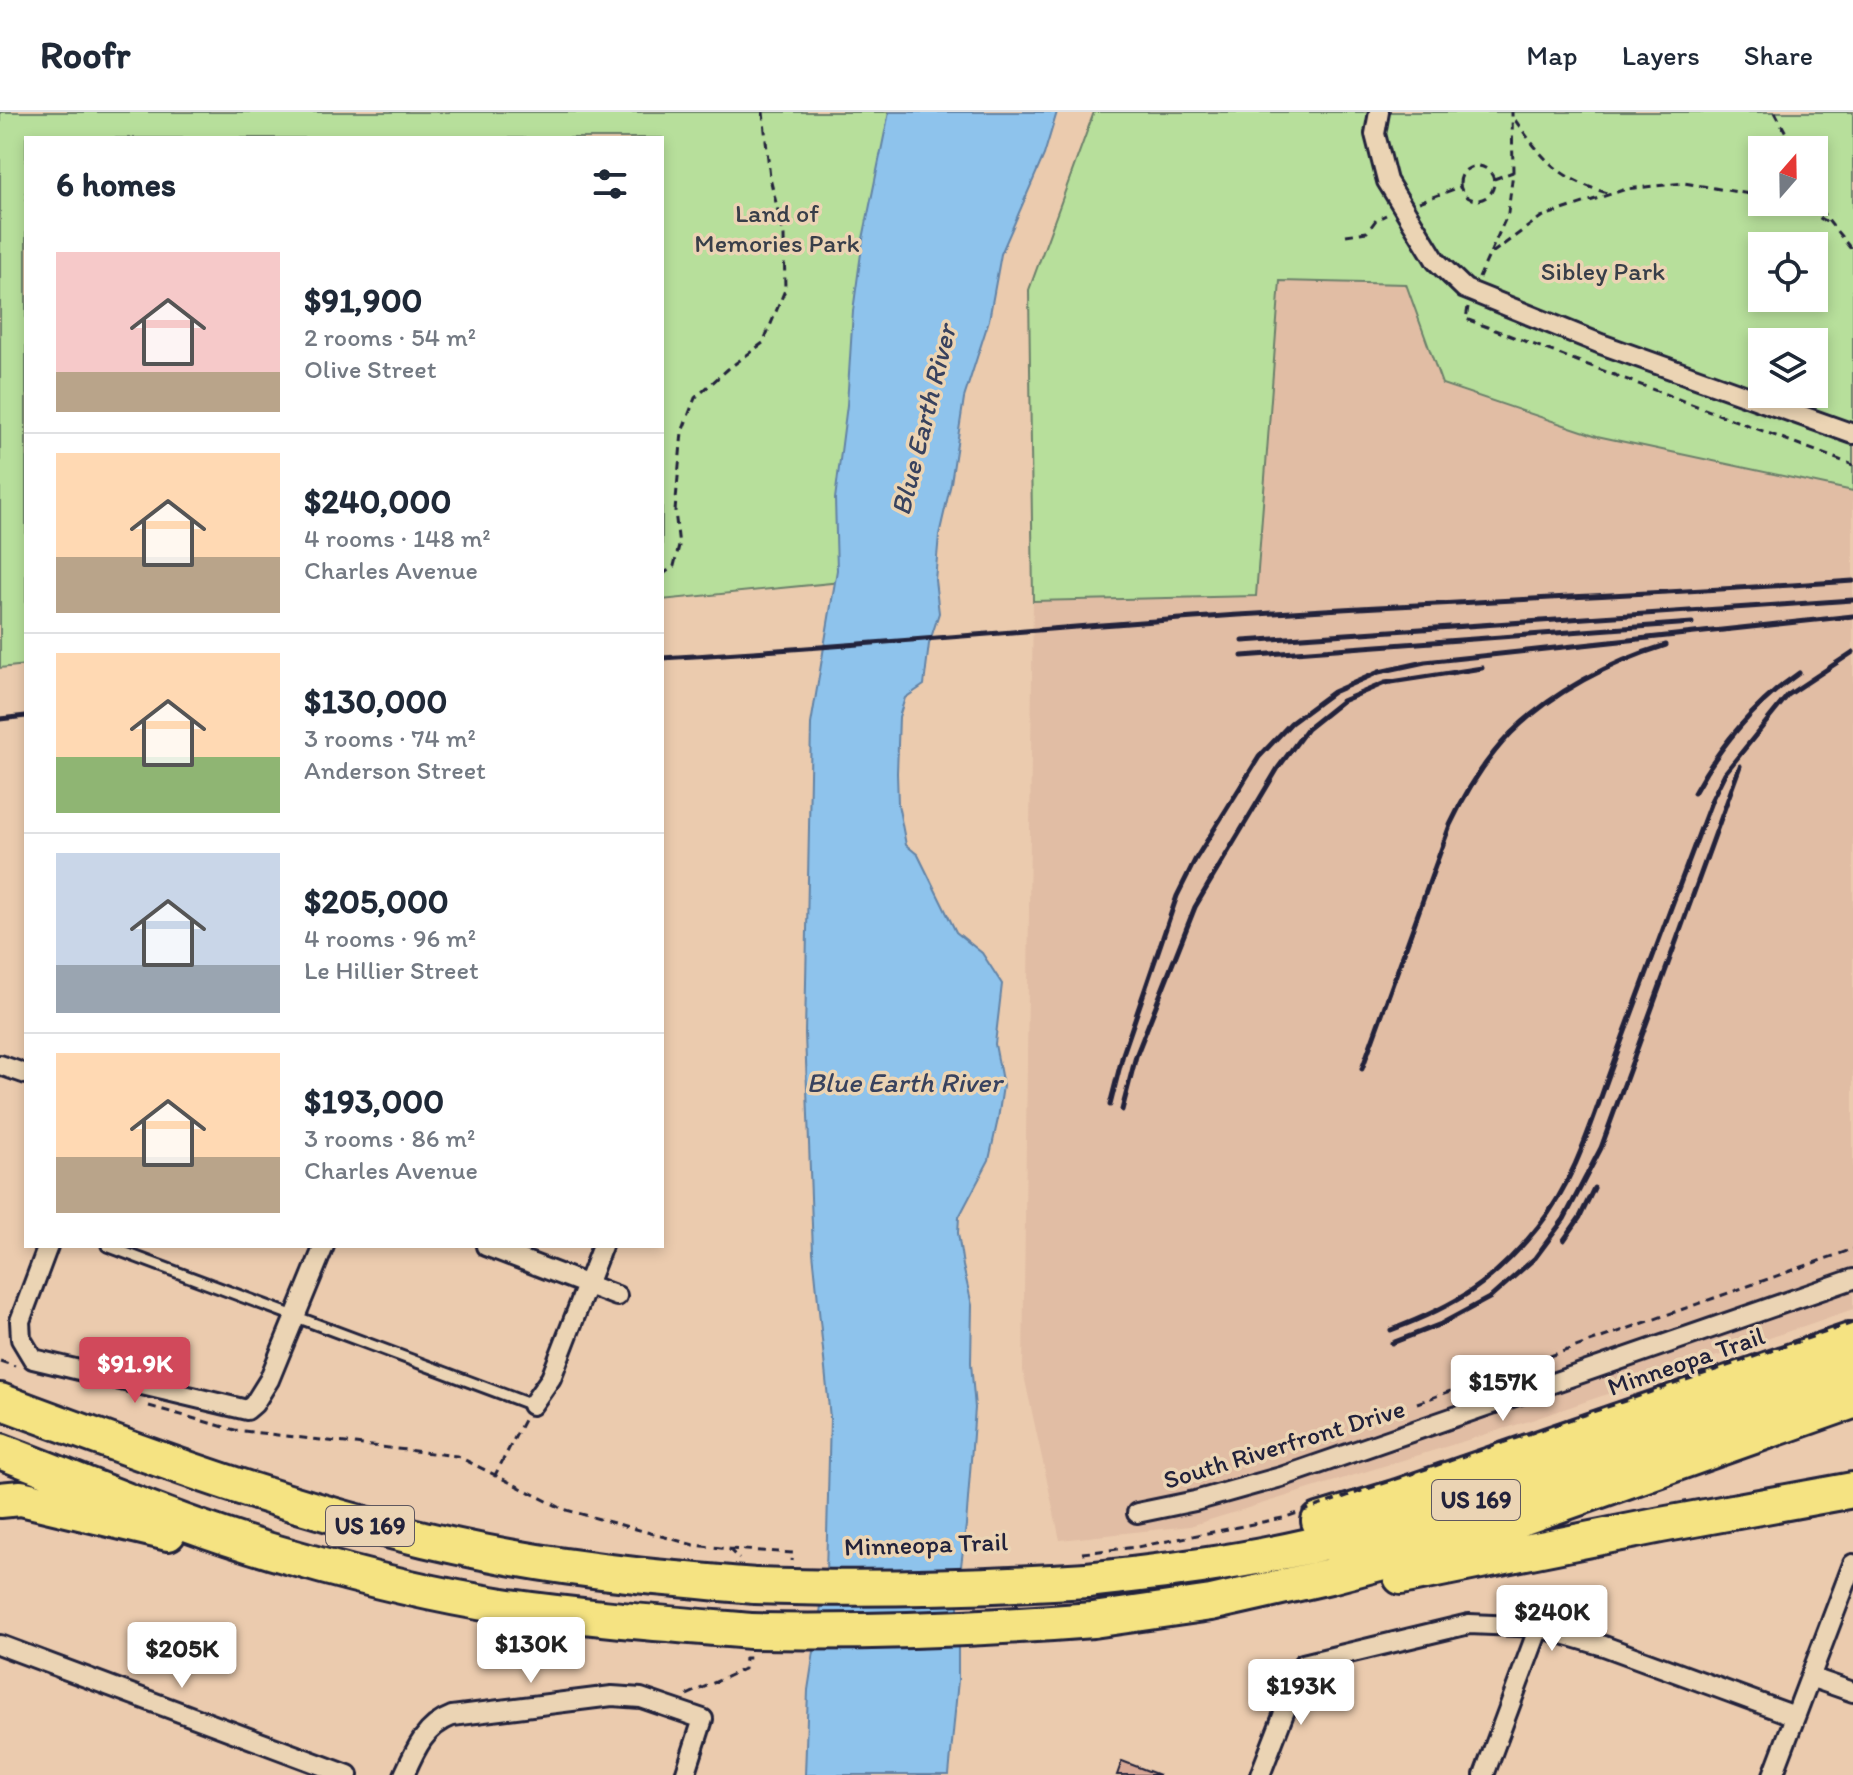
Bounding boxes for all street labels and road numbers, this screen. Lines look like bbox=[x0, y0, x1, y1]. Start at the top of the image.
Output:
street label: Minneopa Trail bbox=[1603, 1319, 1769, 1403]
street label: South Riverfront Drive bbox=[1159, 1392, 1409, 1496]
road number: US 169 bbox=[1432, 1480, 1520, 1520]
road number: US 169 bbox=[326, 1506, 414, 1546]
street label: Minneopa Trail bbox=[843, 1525, 1009, 1563]

